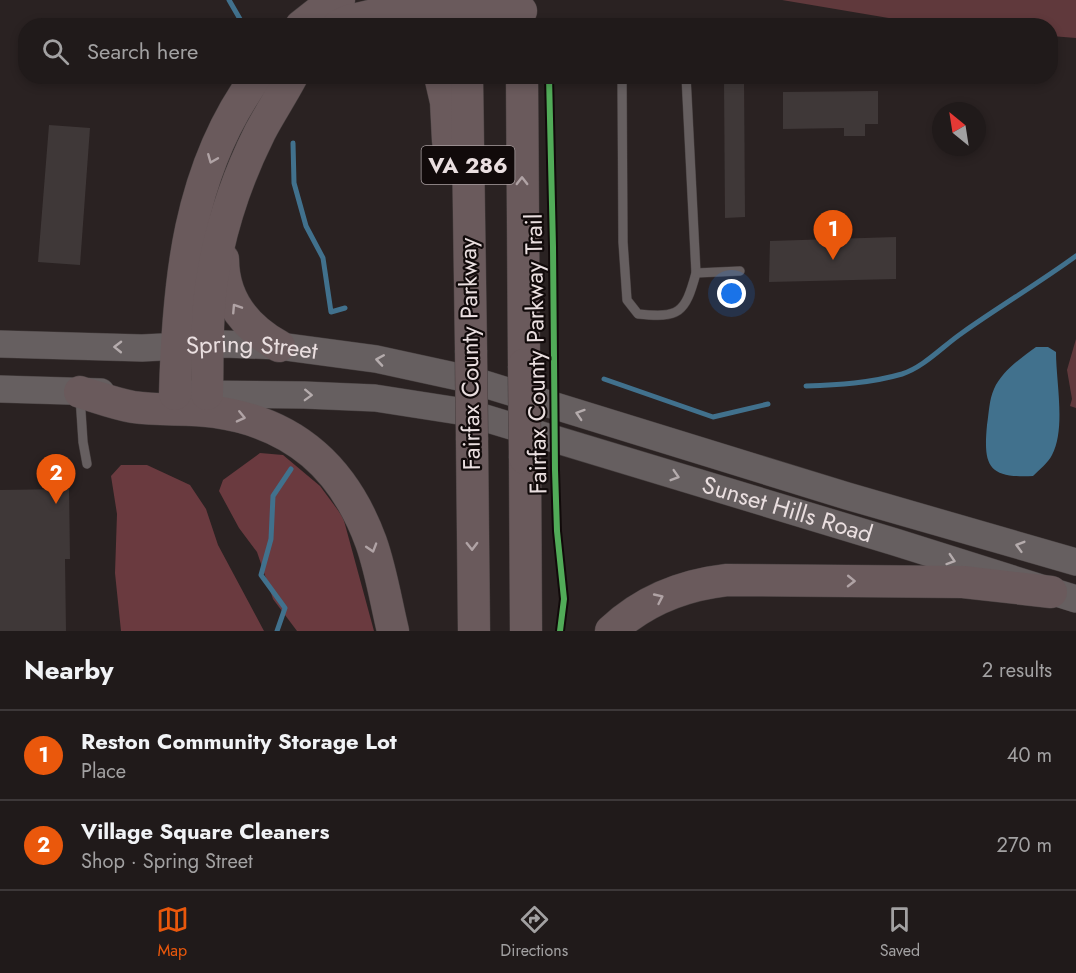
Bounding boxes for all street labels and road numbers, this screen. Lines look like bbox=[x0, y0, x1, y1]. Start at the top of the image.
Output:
road number: VA 286 bbox=[422, 146, 514, 184]
street label: Fairfax County Parkway Trail bbox=[516, 213, 555, 495]
street label: Fairfax County Parkway bbox=[450, 237, 489, 471]
street label: Spring Street bbox=[185, 326, 320, 368]
street label: Sunset Hills Road bbox=[698, 467, 877, 551]

